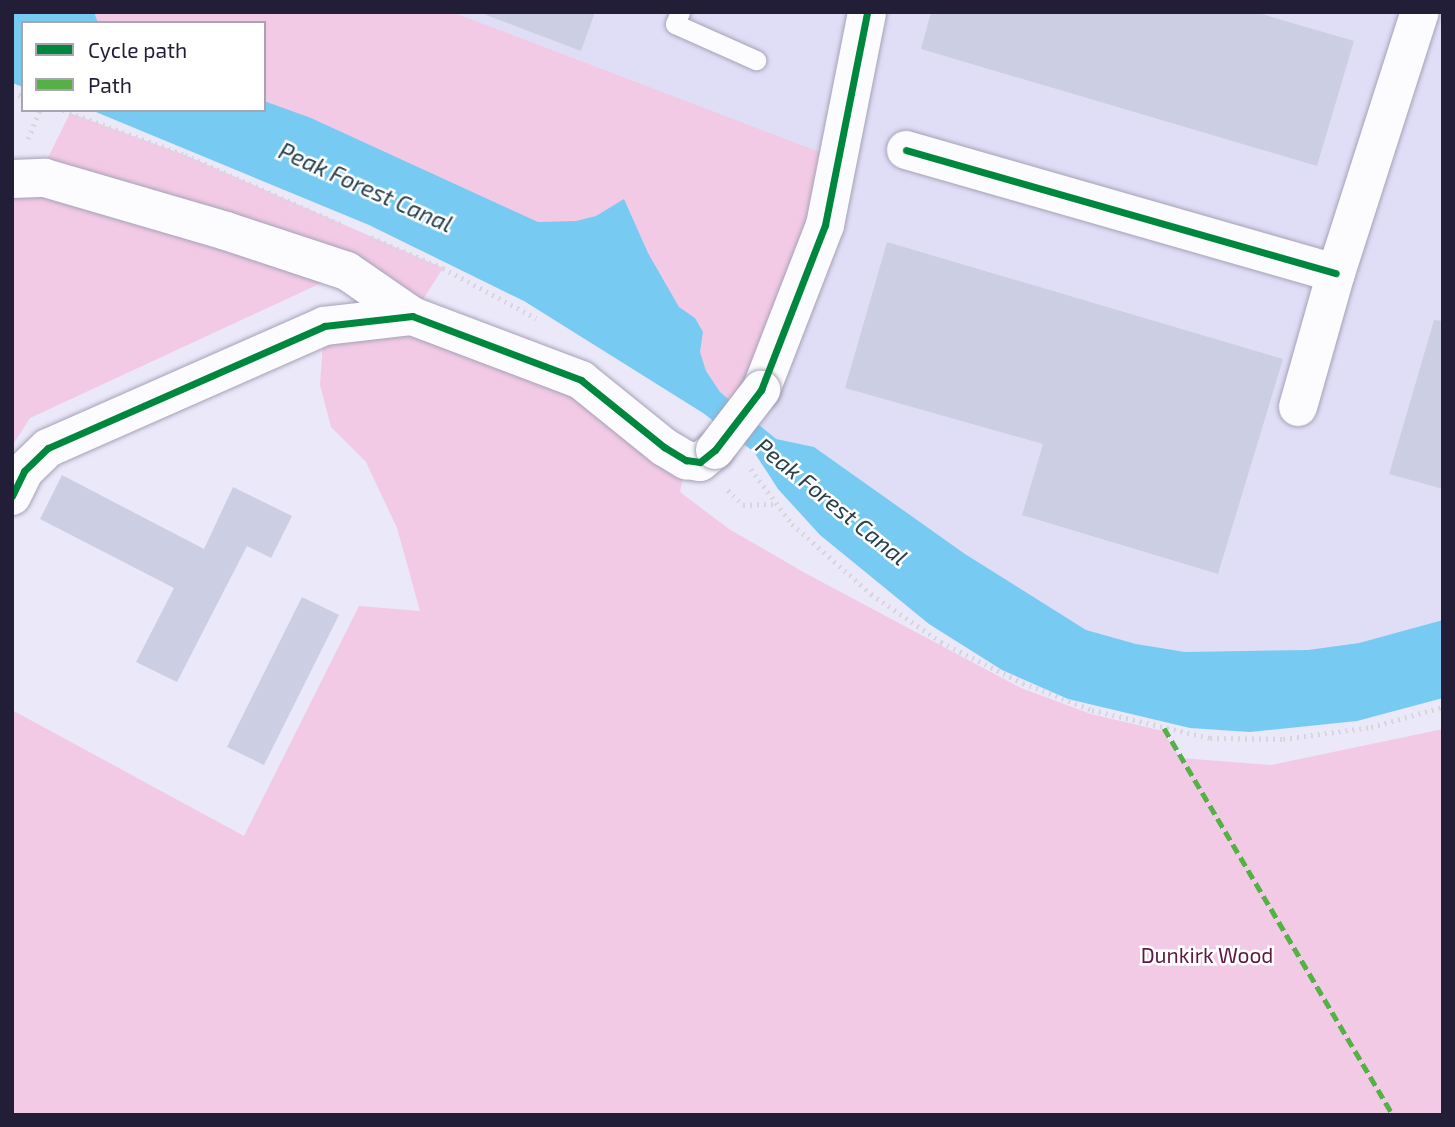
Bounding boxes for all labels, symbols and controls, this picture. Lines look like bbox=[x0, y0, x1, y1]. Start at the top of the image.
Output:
legend bbox=[21, 21, 266, 112]
text: Cycle path bbox=[88, 37, 187, 62]
text: Path bbox=[88, 72, 132, 97]
water label: Peak Forest Canal bbox=[275, 136, 457, 238]
water label: Peak Forest Canal bbox=[751, 431, 913, 571]
park label: Dunkirk Wood bbox=[1140, 942, 1274, 968]

